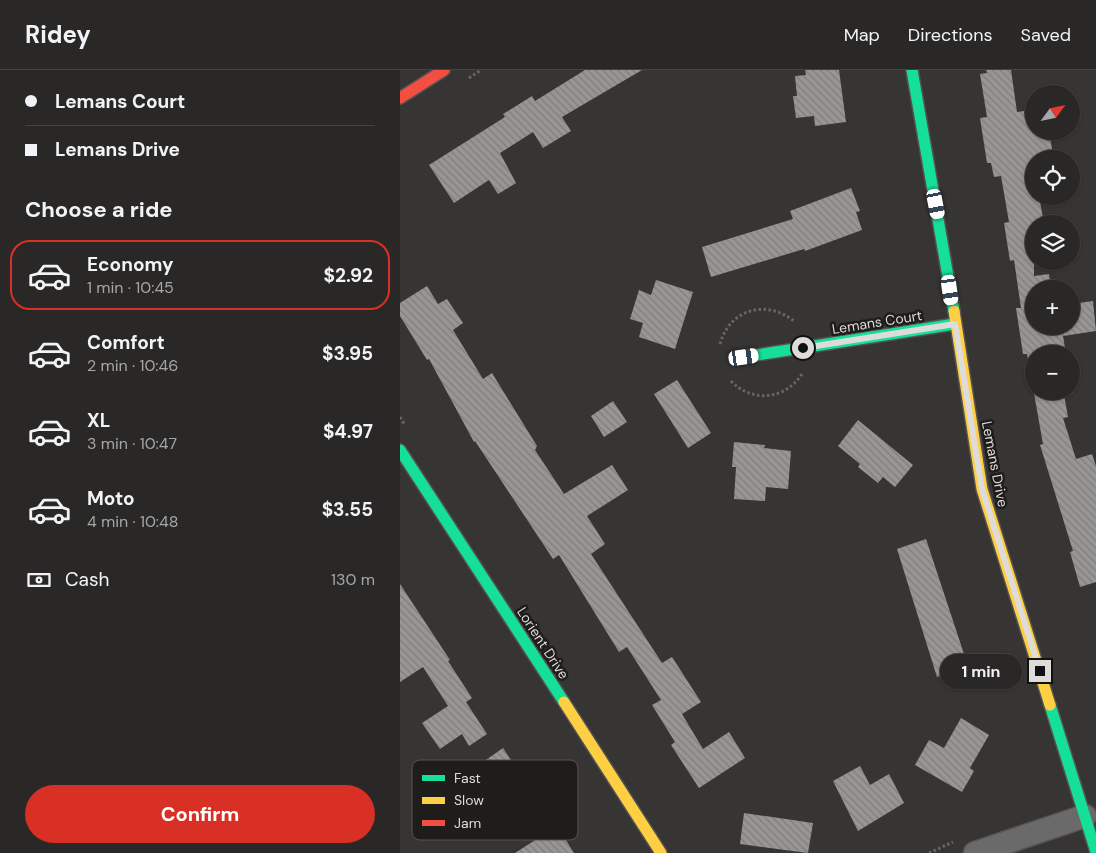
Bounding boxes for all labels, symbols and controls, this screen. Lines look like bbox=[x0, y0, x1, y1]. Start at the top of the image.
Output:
text: Ridey bbox=[25, 19, 91, 50]
text: Map bbox=[844, 23, 880, 47]
text: Directions bbox=[908, 23, 993, 47]
text: Saved bbox=[1021, 23, 1071, 47]
north arrow bbox=[1025, 85, 1080, 140]
map controls bbox=[1025, 85, 1080, 400]
text: Lemans Court bbox=[55, 89, 185, 114]
text: Lemans Drive bbox=[55, 137, 180, 162]
button: locate bbox=[1025, 150, 1080, 205]
car bbox=[925, 188, 946, 220]
text: Choose a ride bbox=[25, 195, 173, 224]
button: layers bbox=[1025, 215, 1080, 270]
text: Economy bbox=[87, 252, 174, 277]
icon: car bbox=[27, 253, 72, 298]
text: $2.92 bbox=[323, 263, 373, 288]
car bbox=[940, 274, 959, 306]
text: 1 min · 10:45 bbox=[87, 277, 174, 298]
button: + bbox=[1025, 280, 1080, 335]
street label: Lemans Court bbox=[831, 306, 923, 338]
text: Comfort bbox=[87, 330, 165, 355]
icon: car bbox=[27, 331, 72, 376]
route start bbox=[792, 337, 814, 359]
text: $3.95 bbox=[322, 341, 373, 366]
button: − bbox=[1025, 345, 1080, 400]
car bbox=[728, 347, 759, 367]
text: 2 min · 10:46 bbox=[87, 355, 178, 376]
text: XL bbox=[87, 408, 110, 433]
icon: car bbox=[27, 409, 72, 454]
text: $4.97 bbox=[323, 419, 373, 444]
street label: Lemans Drive bbox=[978, 420, 1012, 508]
text: 3 min · 10:47 bbox=[87, 433, 177, 454]
text: Moto bbox=[87, 486, 135, 511]
icon: car bbox=[27, 487, 72, 532]
text: $3.55 bbox=[322, 497, 373, 522]
text: 4 min · 10:48 bbox=[87, 511, 179, 532]
icon: cash bbox=[25, 566, 53, 594]
text: Cash bbox=[65, 567, 109, 592]
text: 130 m bbox=[331, 569, 375, 590]
street label: Lorient Drive bbox=[513, 604, 573, 682]
callout: 1 min bbox=[940, 654, 1022, 688]
route end bbox=[1029, 660, 1051, 682]
text: 1 min bbox=[962, 661, 1000, 682]
legend bbox=[412, 760, 578, 840]
text: Fast bbox=[454, 769, 481, 787]
button: Confirm bbox=[25, 785, 375, 843]
text: Slow bbox=[454, 791, 484, 809]
text: Jam bbox=[454, 814, 481, 832]

